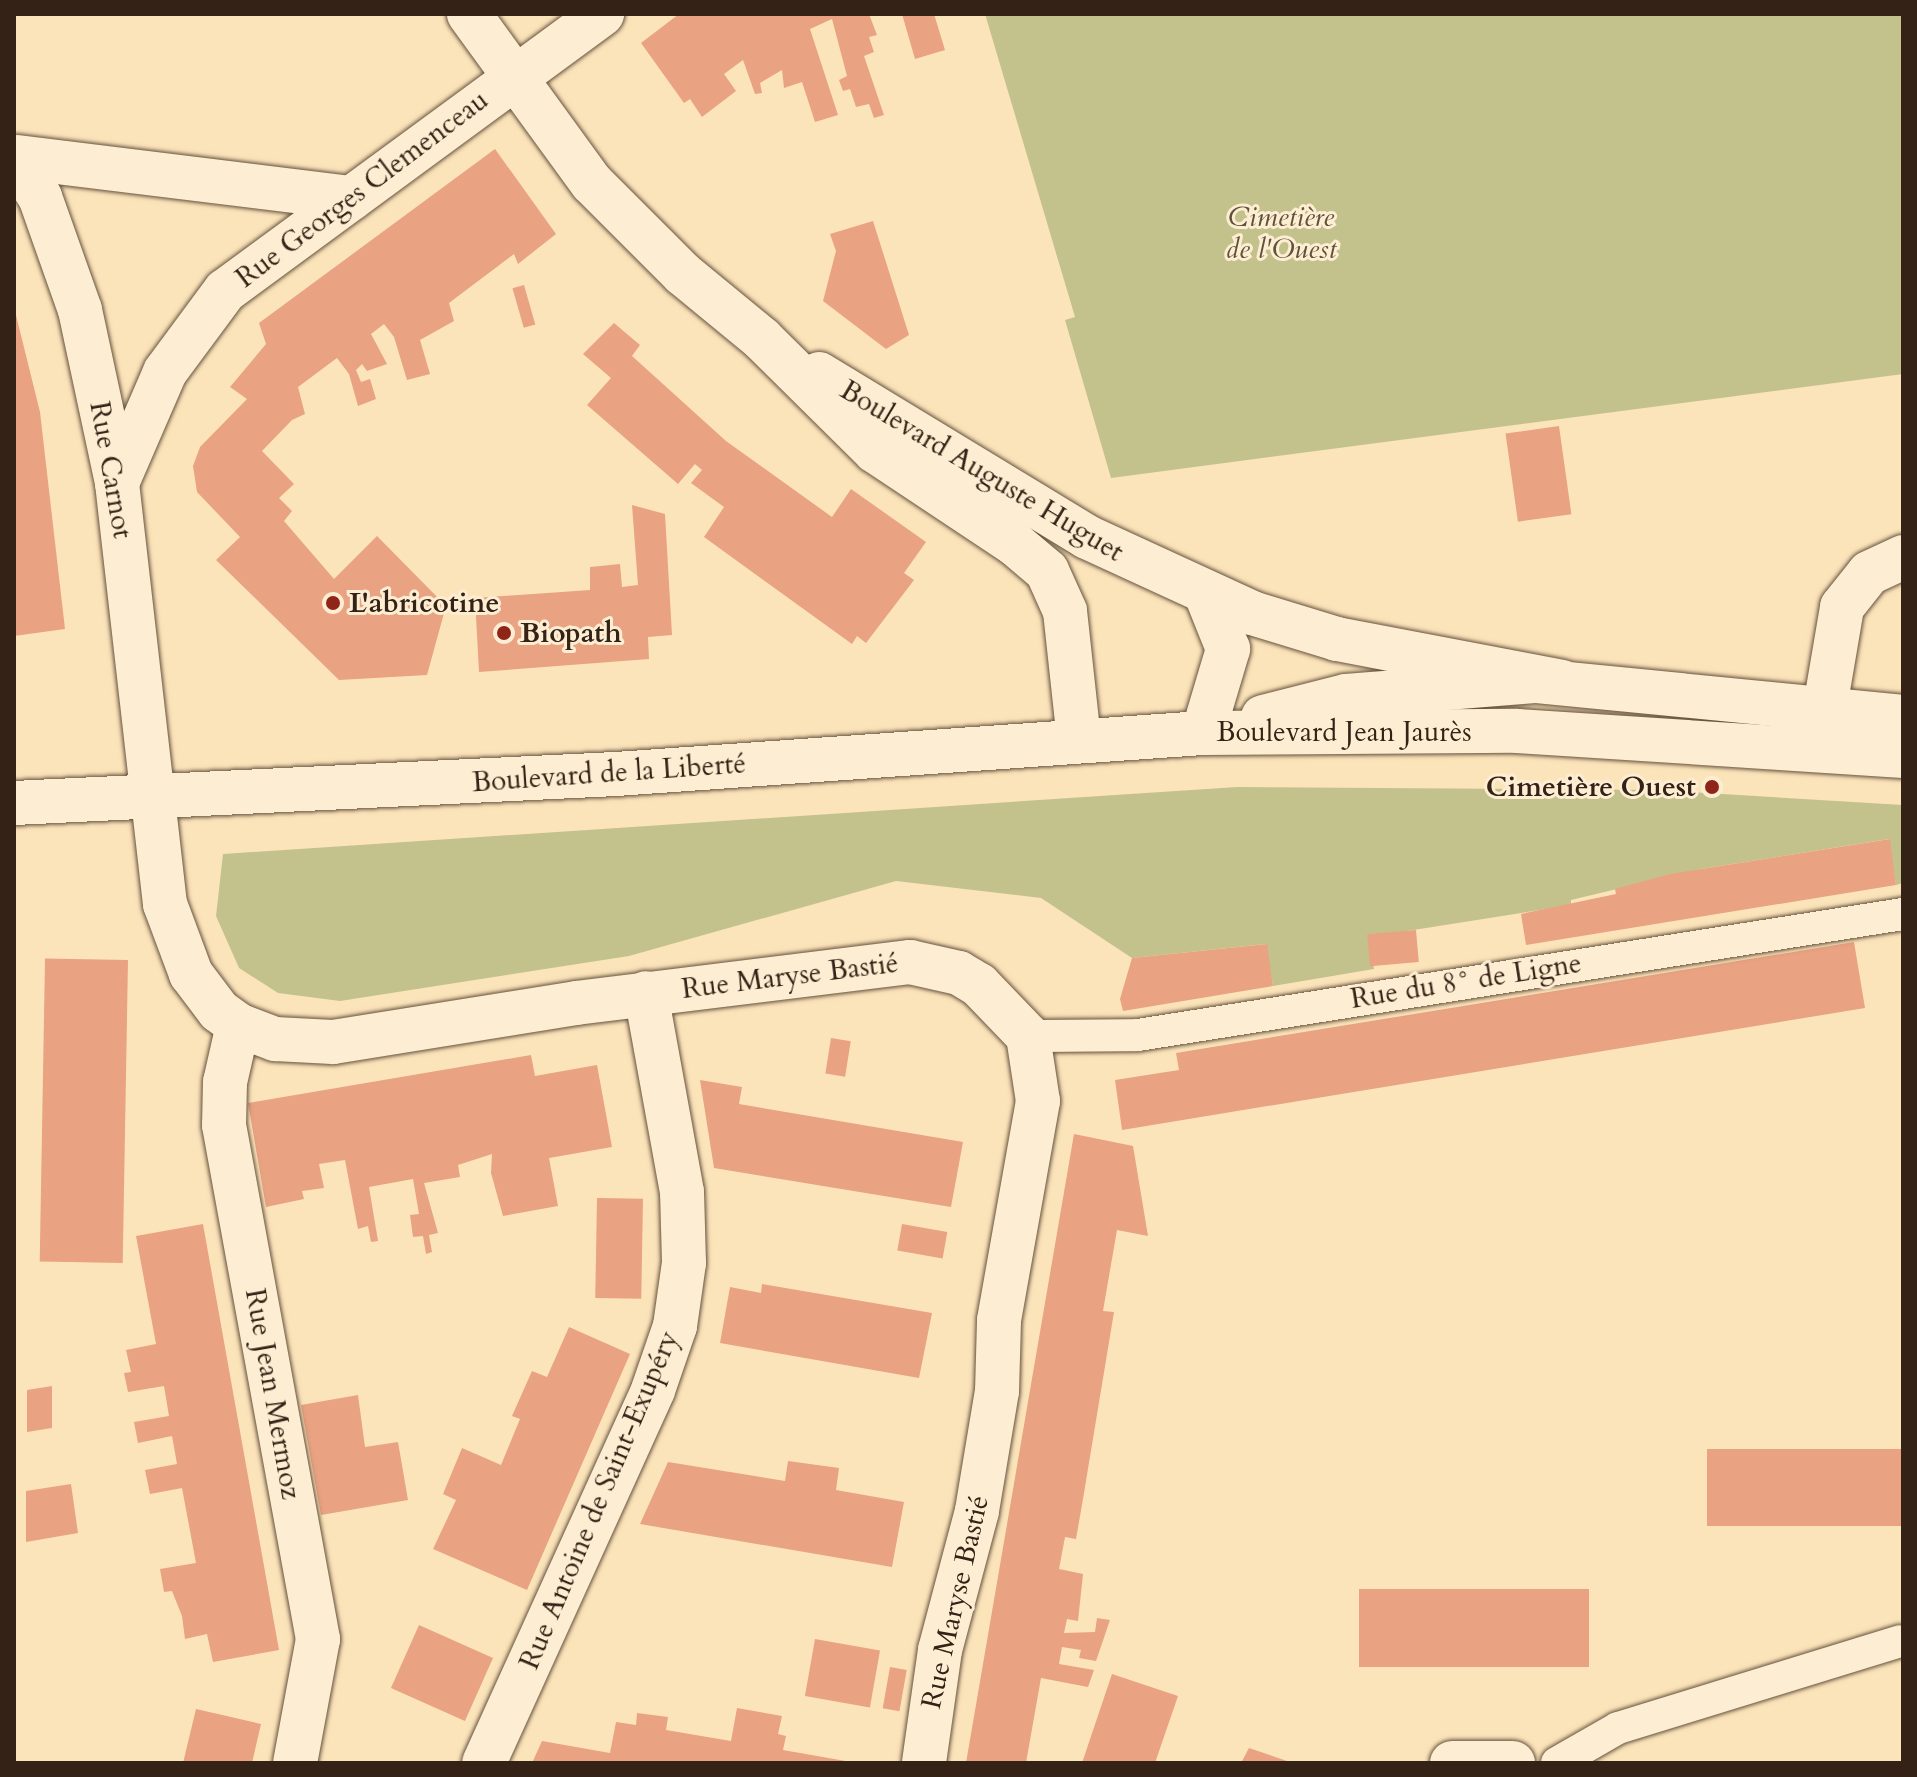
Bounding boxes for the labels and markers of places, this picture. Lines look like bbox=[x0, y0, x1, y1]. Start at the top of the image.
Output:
place label: L'abricotine bbox=[349, 586, 499, 620]
marker: L'abricotine bbox=[324, 594, 342, 612]
place label: Biopath bbox=[520, 616, 622, 650]
marker: Biopath bbox=[495, 624, 513, 642]
place label: Cimetière Ouest bbox=[1486, 770, 1696, 804]
marker: Cimetière Ouest bbox=[1703, 778, 1721, 796]

